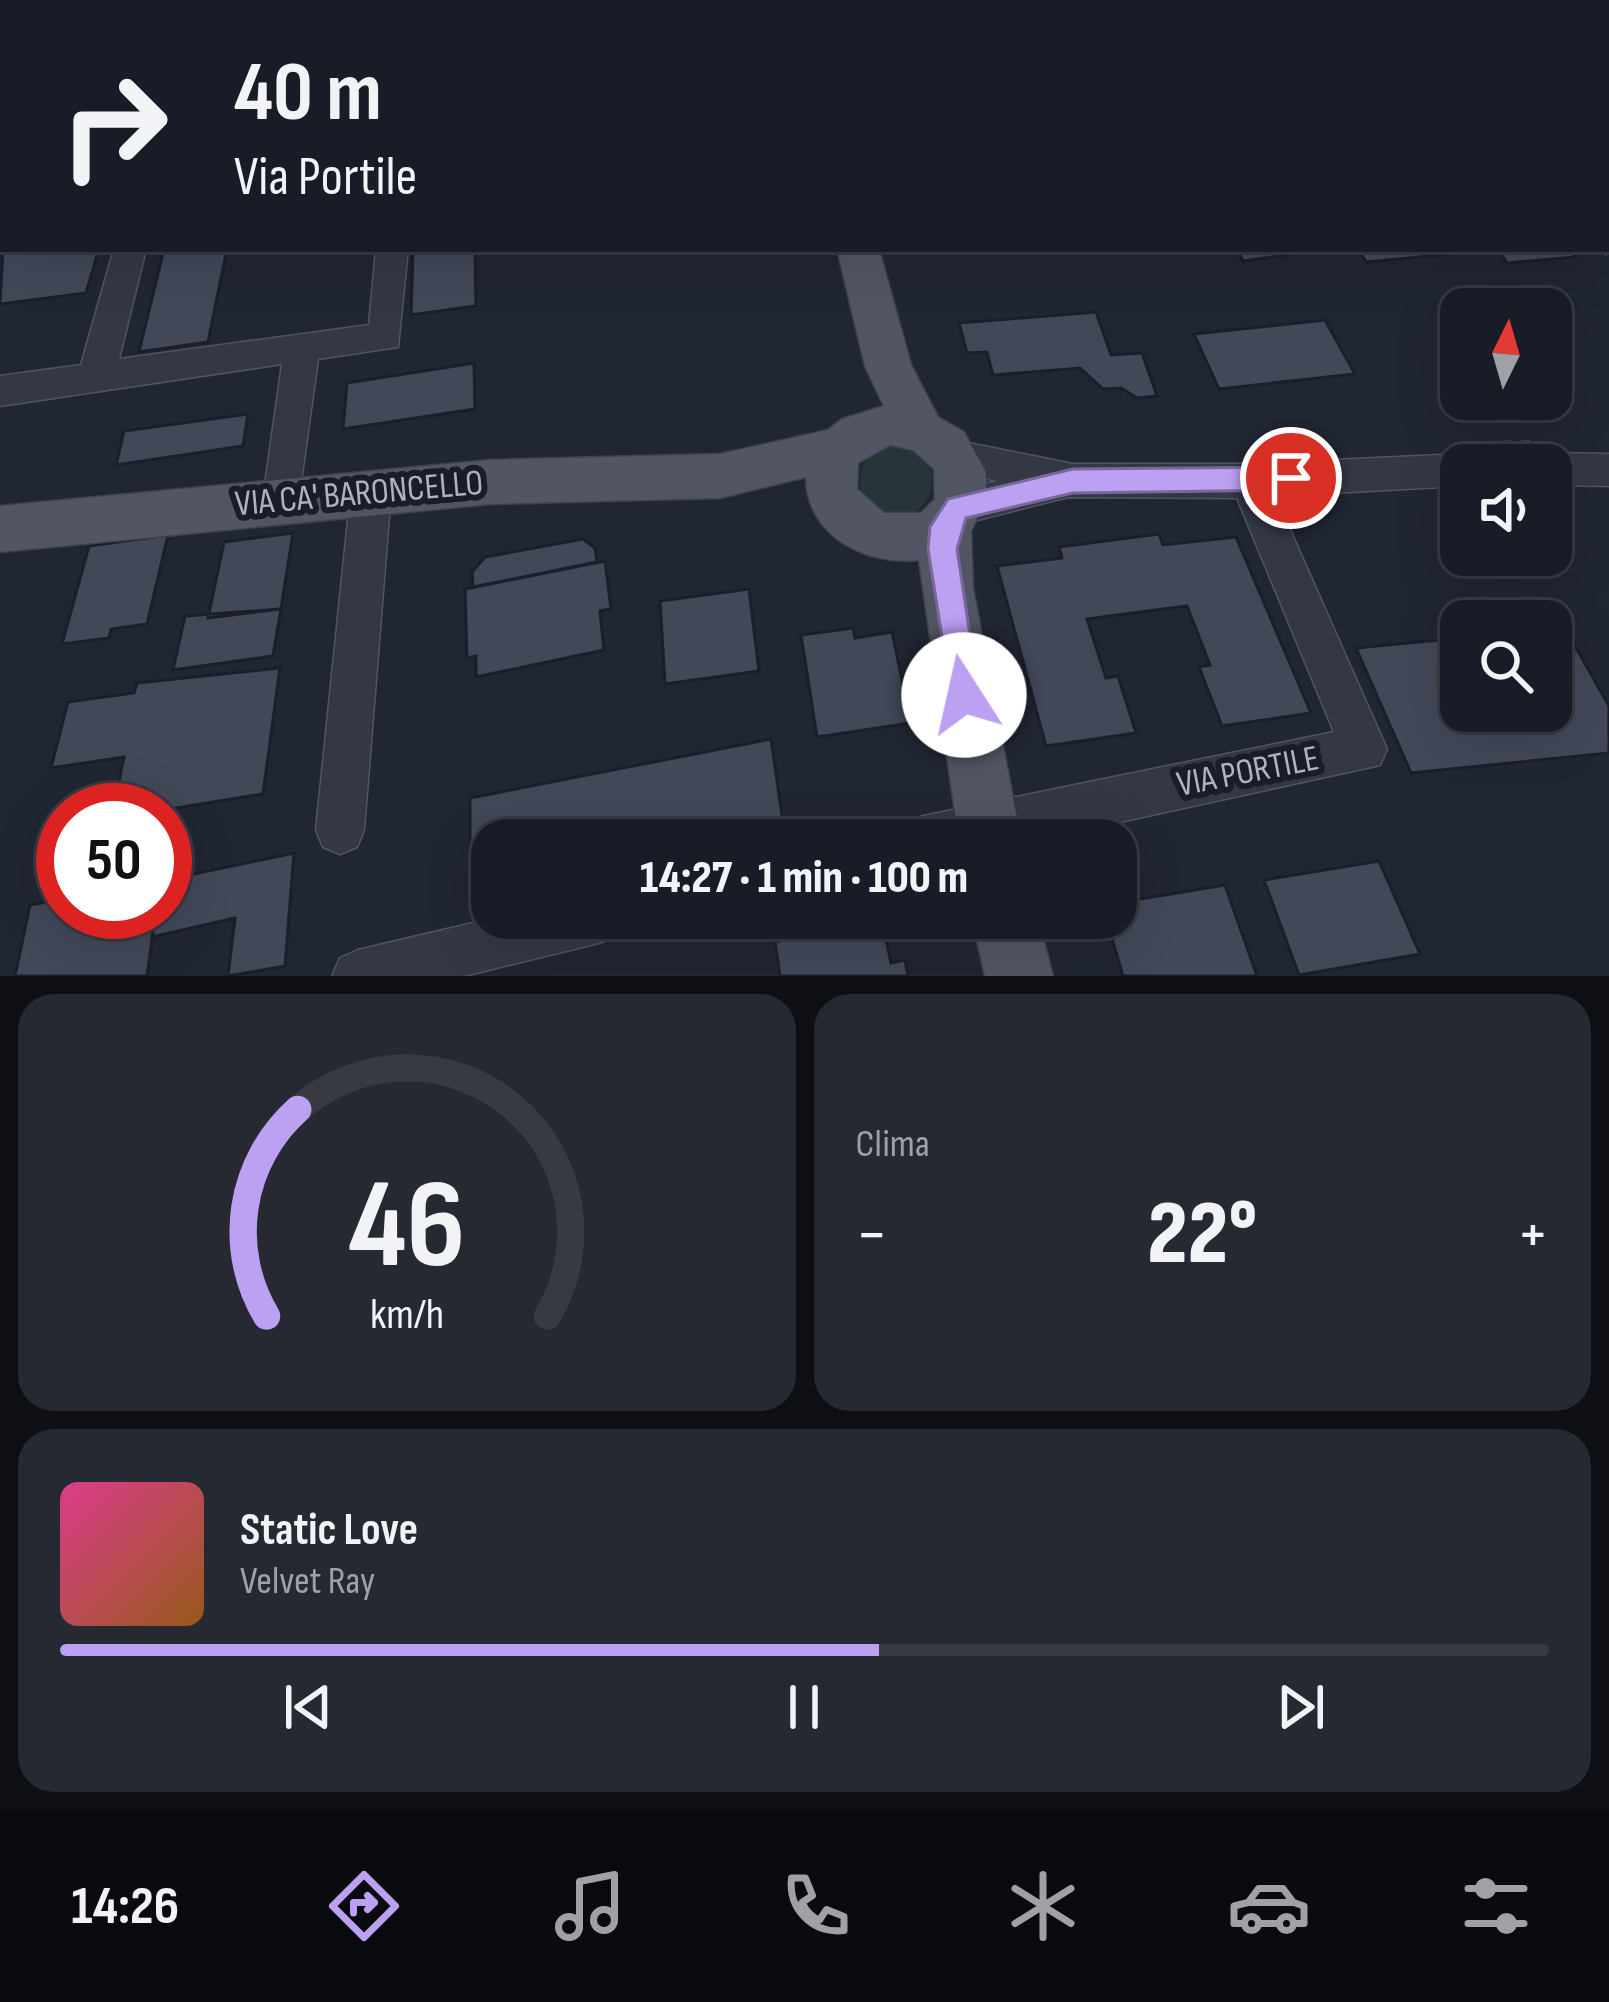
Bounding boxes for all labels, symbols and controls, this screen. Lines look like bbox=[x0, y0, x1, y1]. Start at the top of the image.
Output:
text: 40 m bbox=[234, 43, 382, 144]
icon: right bbox=[36, 48, 192, 204]
text: Via Portile bbox=[234, 145, 417, 210]
north arrow bbox=[1440, 288, 1572, 420]
map controls bbox=[1440, 288, 1572, 732]
pin bbox=[1240, 427, 1342, 529]
button: sound bbox=[1440, 444, 1572, 576]
icon: arrive bbox=[1258, 445, 1324, 511]
street label: VIA CA' BARONCELLO bbox=[233, 462, 485, 526]
button: search bbox=[1440, 600, 1572, 732]
position arrow bbox=[901, 632, 1027, 758]
street label: VIA PORTILE bbox=[1173, 737, 1323, 807]
speed limit sign: 50 bbox=[36, 783, 192, 939]
text: 14:27 · 1 min · 100 m bbox=[640, 851, 968, 906]
text: Clima bbox=[856, 1121, 930, 1168]
text: 46 bbox=[348, 1153, 465, 1302]
text: 22° bbox=[1147, 1181, 1257, 1289]
text: − bbox=[856, 1196, 888, 1275]
text: + bbox=[1517, 1196, 1549, 1275]
text: km/h bbox=[370, 1288, 444, 1340]
text: Static Love bbox=[240, 1503, 418, 1558]
text: Velvet Ray bbox=[240, 1558, 375, 1605]
icon: previous bbox=[275, 1674, 341, 1740]
icon: pause bbox=[771, 1674, 837, 1740]
icon: next bbox=[1268, 1674, 1334, 1740]
icon: directions bbox=[322, 1864, 406, 1948]
icon: music bbox=[548, 1864, 632, 1948]
icon: phone bbox=[774, 1864, 858, 1948]
icon: climate bbox=[1001, 1864, 1085, 1948]
icon: car bbox=[1227, 1864, 1311, 1948]
icon: filters bbox=[1454, 1864, 1538, 1948]
text: 14:26 bbox=[71, 1874, 179, 1939]

